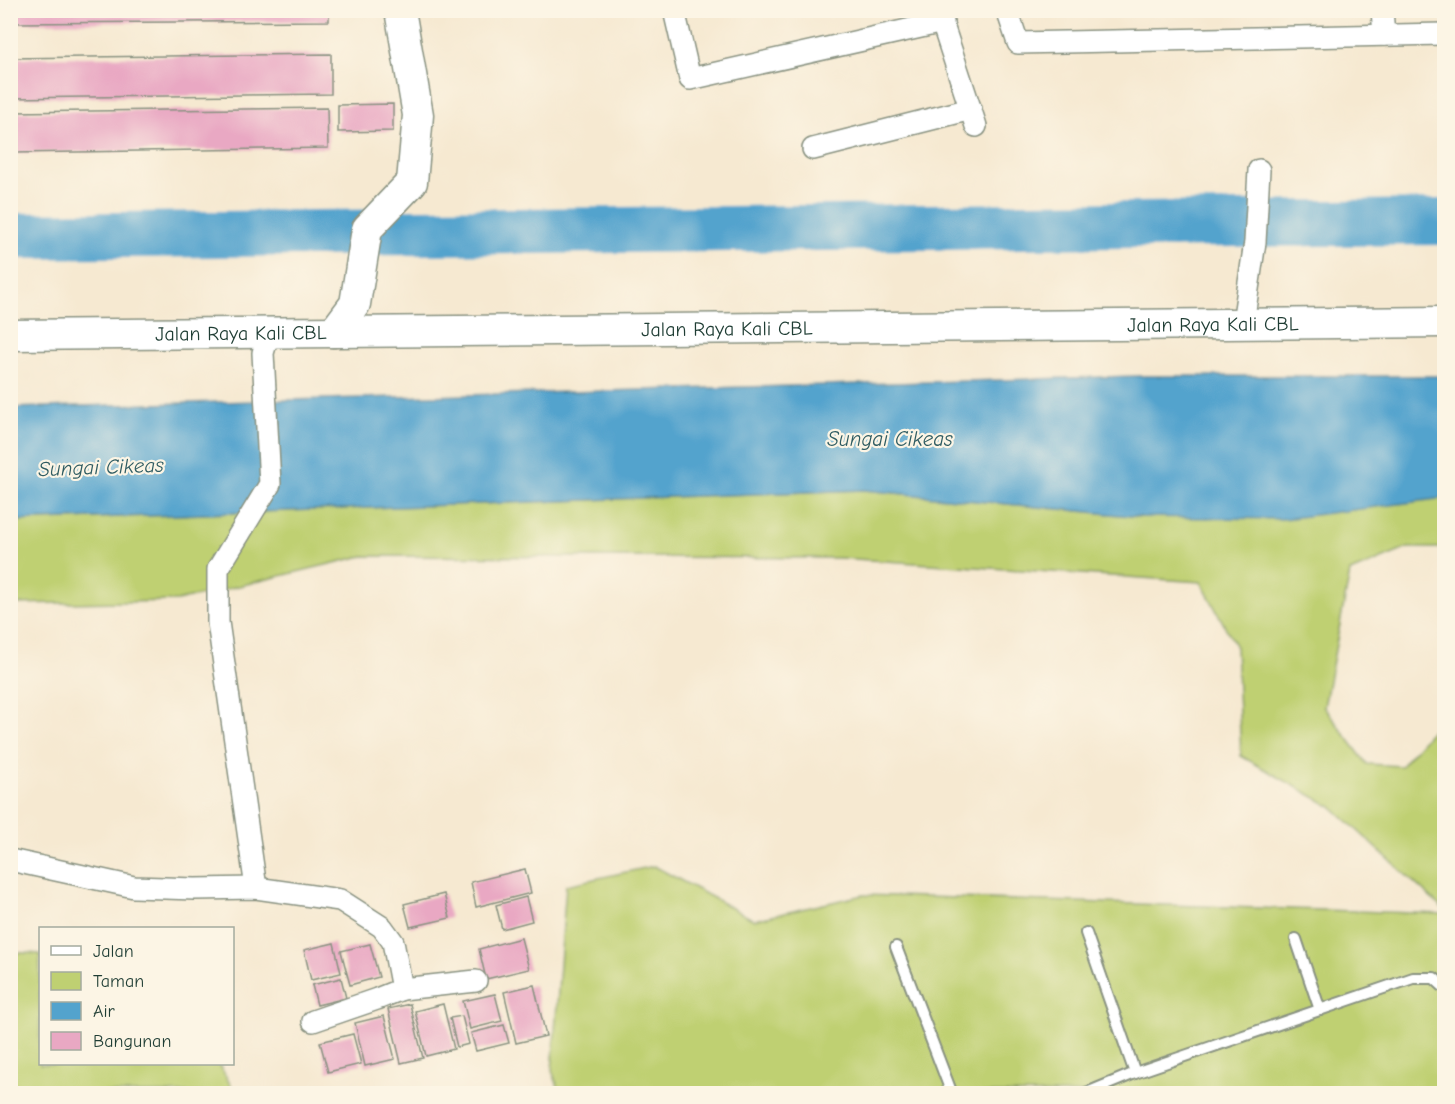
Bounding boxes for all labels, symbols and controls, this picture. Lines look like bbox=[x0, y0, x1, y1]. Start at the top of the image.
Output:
street label: Jalan Raya Kali CBL bbox=[1127, 312, 1299, 336]
street label: Jalan Raya Kali CBL bbox=[641, 316, 813, 341]
street label: Jalan Raya Kali CBL bbox=[155, 321, 327, 345]
water label: Sungai Cikeas bbox=[827, 427, 953, 451]
water label: Sungai Cikeas bbox=[38, 453, 164, 481]
legend bbox=[39, 927, 234, 1065]
text: Jalan bbox=[93, 941, 134, 962]
text: Taman bbox=[93, 971, 144, 992]
text: Air bbox=[93, 1001, 116, 1022]
text: Bangunan bbox=[93, 1031, 171, 1052]

